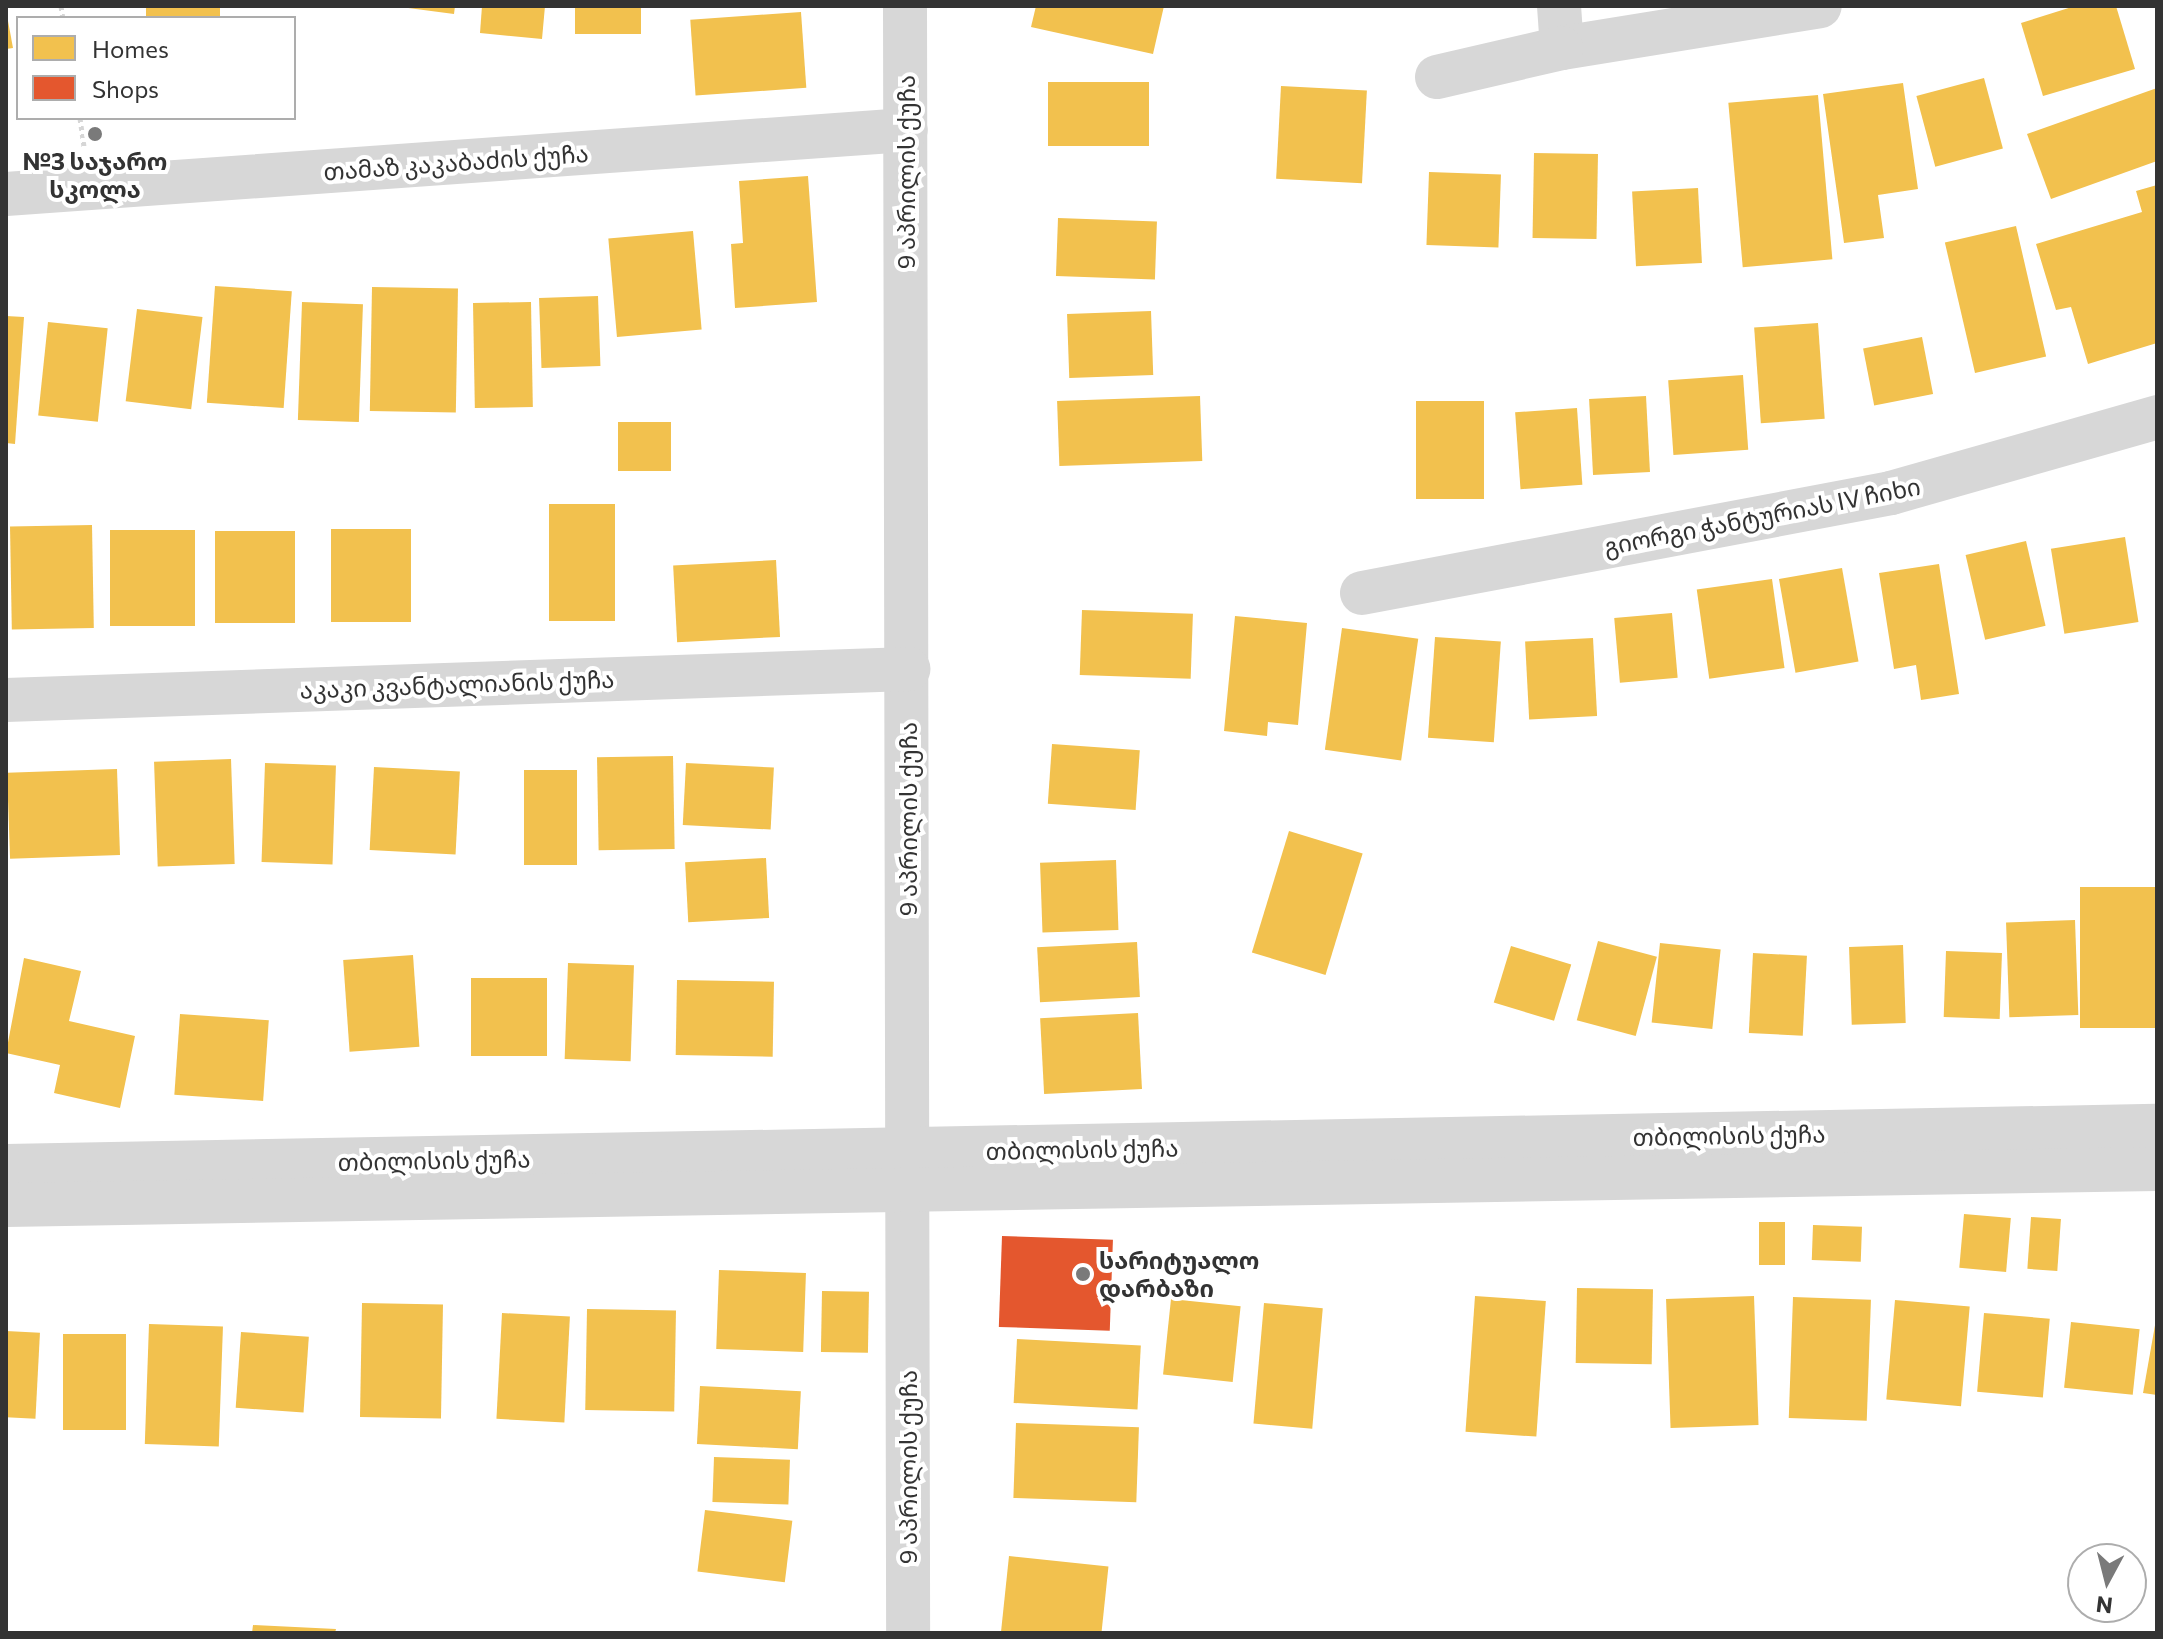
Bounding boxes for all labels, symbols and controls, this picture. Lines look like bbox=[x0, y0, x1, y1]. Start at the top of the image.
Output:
legend bbox=[16, 16, 296, 120]
text: Homes bbox=[92, 34, 169, 63]
text: Shops bbox=[92, 74, 159, 103]
street label: 9 აპრილის ქუჩა bbox=[892, 75, 920, 269]
marker: №3 საჯარო სკოლა bbox=[86, 125, 104, 143]
street label: თამაზ კაკაბაძის ქუჩა bbox=[322, 138, 590, 186]
place label: №3 საჯარო სკოლა bbox=[23, 147, 167, 203]
street label: გიორგი ჭანტურიას IV ჩიხი bbox=[1601, 471, 1923, 561]
street label: აკაკი კვანტალიანის ქუჩა bbox=[299, 664, 615, 704]
street label: 9 აპრილის ქუჩა bbox=[894, 722, 922, 916]
street label: თბილისის ქუჩა bbox=[1632, 1119, 1826, 1151]
street label: თბილისის ქუჩა bbox=[985, 1133, 1179, 1165]
street label: თბილისის ქუჩა bbox=[337, 1144, 531, 1176]
place label: სარიტუალო დარბაზი bbox=[1099, 1246, 1259, 1302]
marker: სარიტუალო დარბაზი bbox=[1074, 1265, 1092, 1283]
street label: 9 აპრილის ქუჩა bbox=[894, 1370, 922, 1564]
north arrow bbox=[2067, 1543, 2147, 1623]
text: N bbox=[2094, 1591, 2114, 1620]

